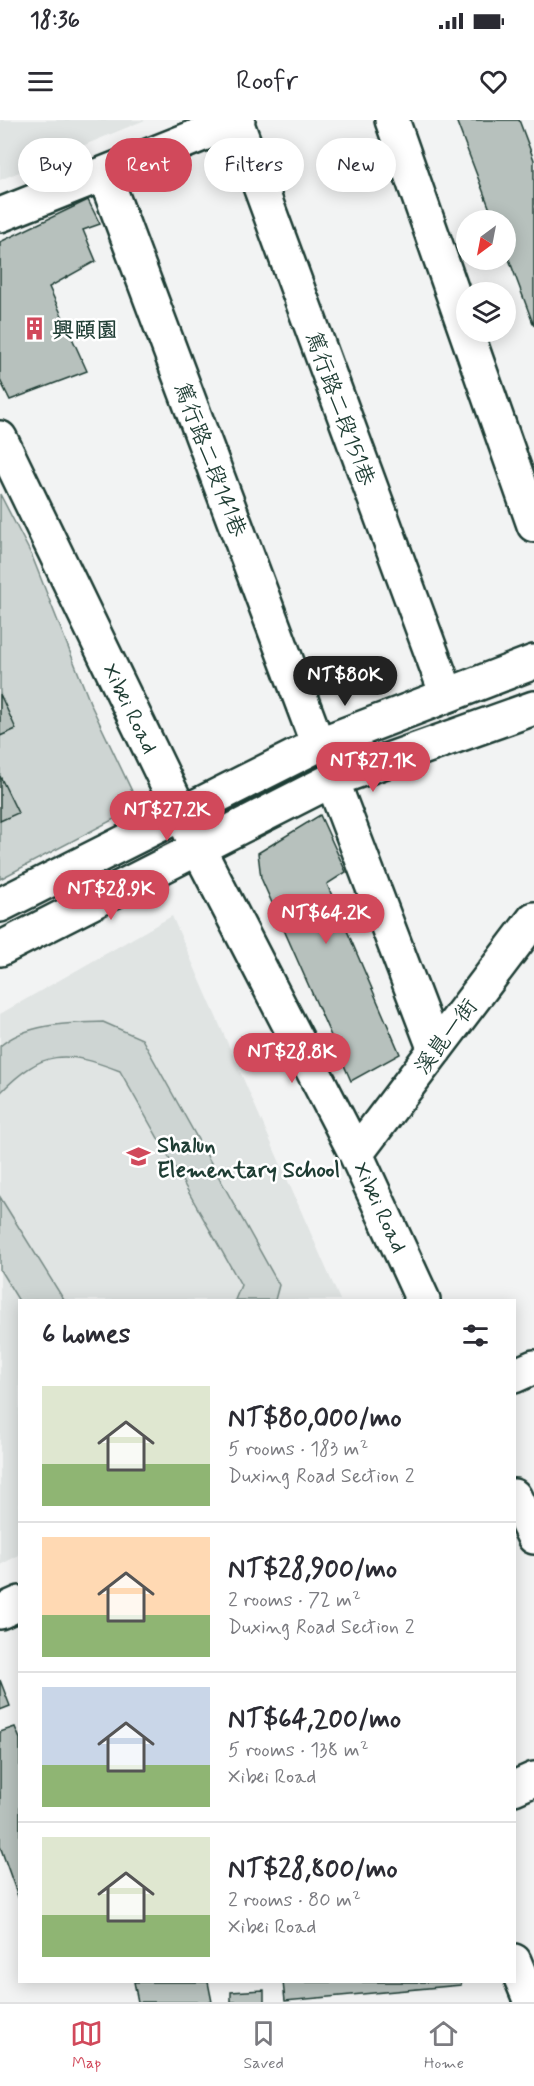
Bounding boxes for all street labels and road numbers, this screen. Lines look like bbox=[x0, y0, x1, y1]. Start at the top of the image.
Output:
street label: 篤行路二段151巷 bbox=[298, 328, 380, 490]
street label: 篤行路二段141巷 bbox=[167, 378, 252, 541]
street label: Xibei Road bbox=[95, 659, 163, 759]
street label: 溪崑一街 bbox=[409, 994, 484, 1081]
street label: Xibei Road bbox=[346, 1158, 412, 1258]

